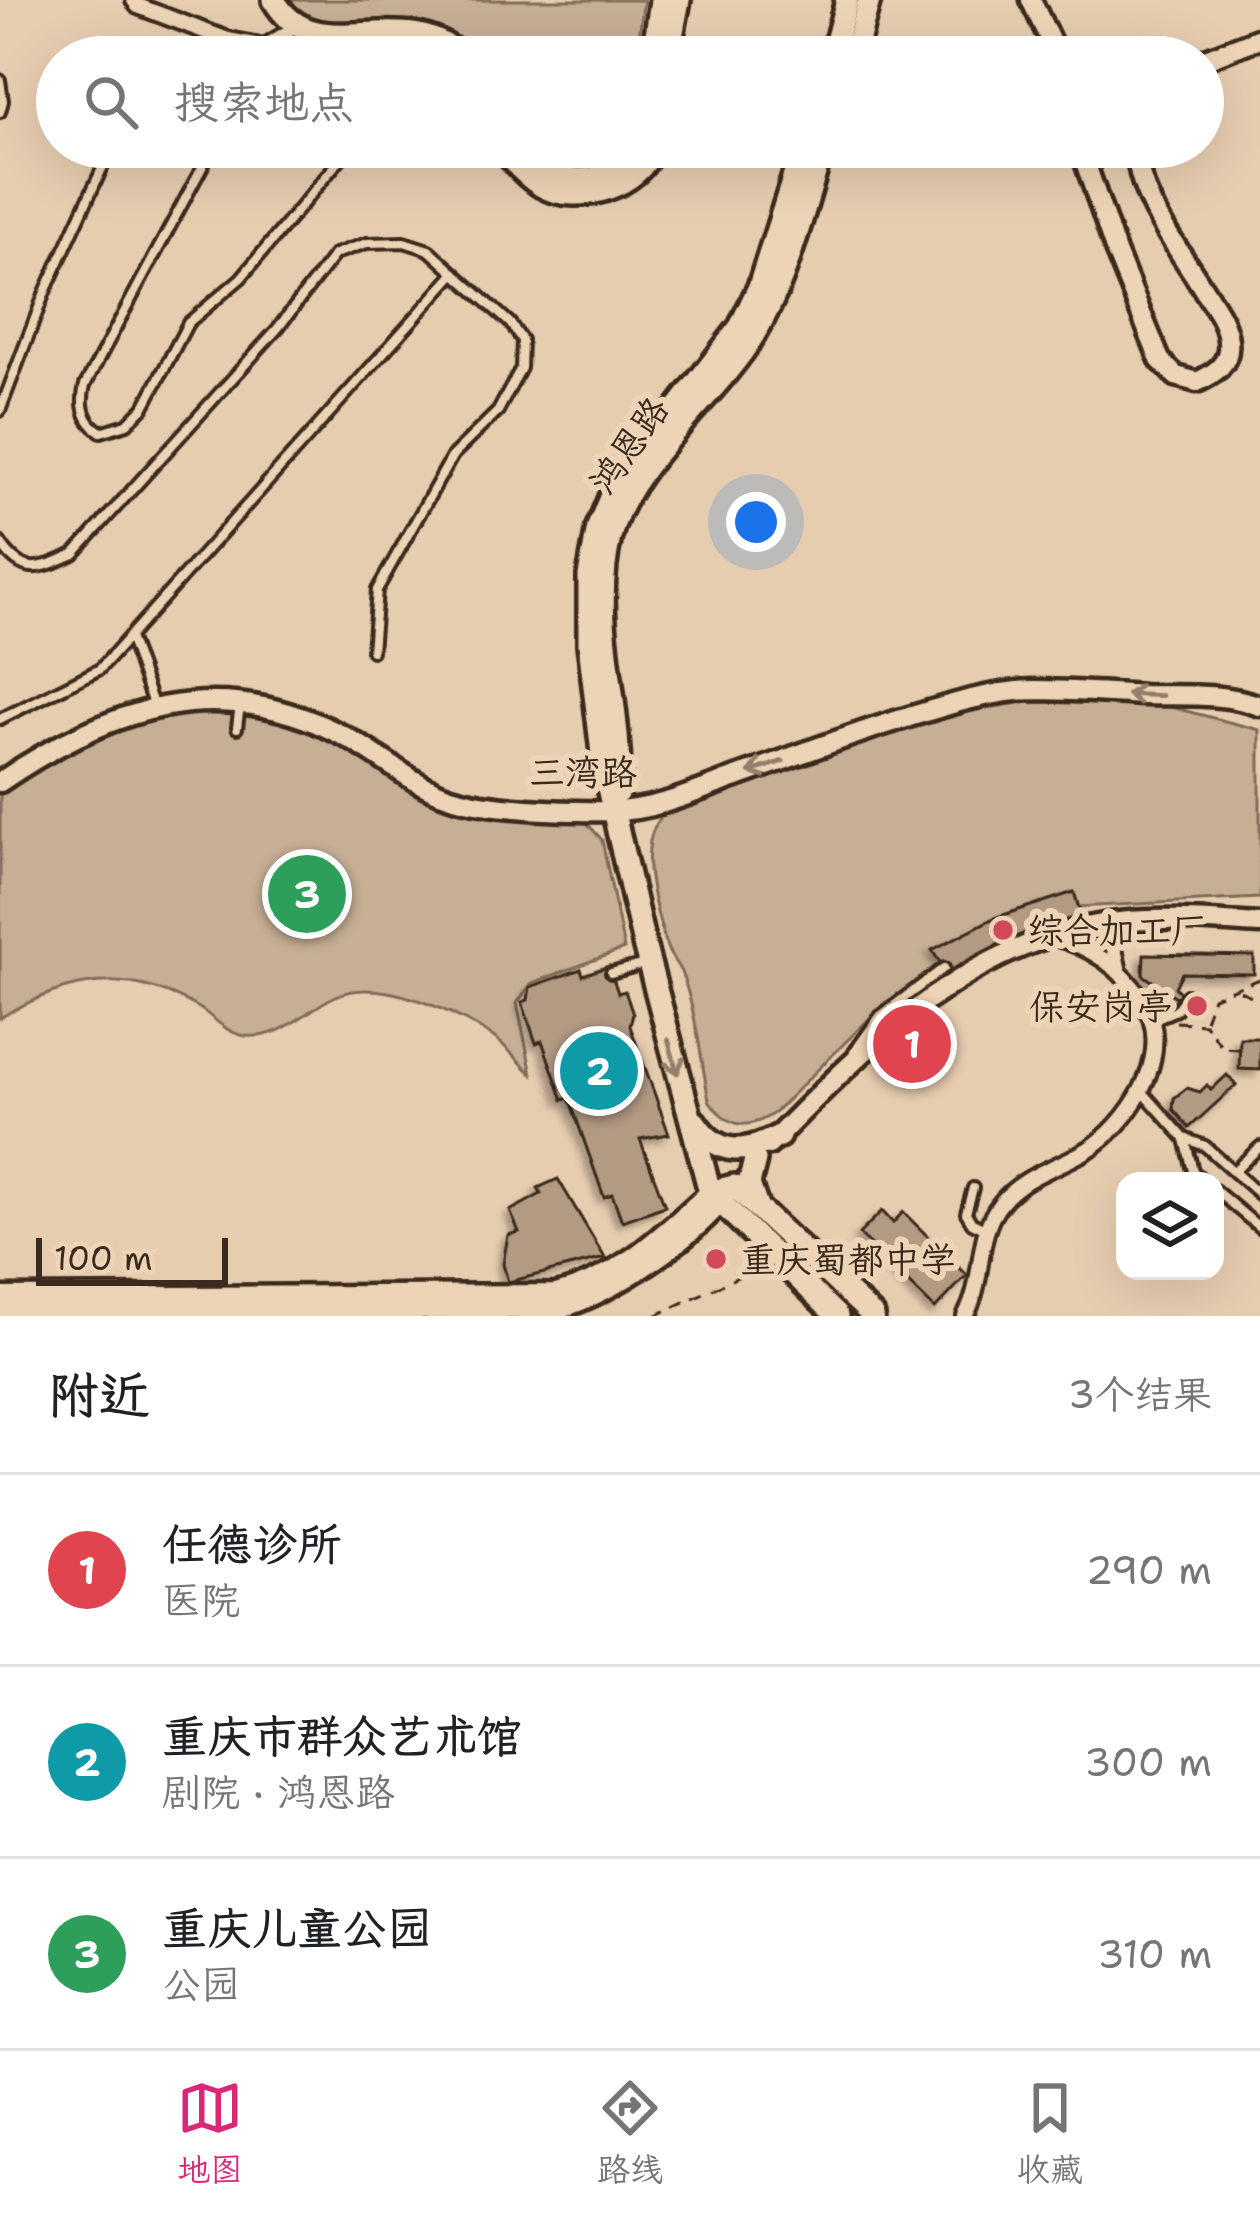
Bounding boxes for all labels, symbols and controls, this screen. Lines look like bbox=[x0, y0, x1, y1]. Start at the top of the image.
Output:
search box bbox=[36, 36, 1224, 168]
icon: search bbox=[78, 69, 144, 135]
text: 搜索地点 bbox=[174, 72, 354, 132]
street label: 鸿恩路 bbox=[578, 387, 680, 503]
your location bbox=[726, 492, 786, 552]
one-way arrow bbox=[1125, 683, 1164, 706]
street label: 三湾路 bbox=[529, 748, 637, 797]
one-way arrow bbox=[748, 758, 785, 779]
pin: 3 bbox=[268, 849, 346, 939]
place label: 综合加工厂 bbox=[1027, 906, 1207, 955]
marker: 综合加工厂 bbox=[990, 917, 1016, 943]
place label: 保安岗亭 bbox=[1029, 982, 1173, 1031]
marker: 保安岗亭 bbox=[1184, 993, 1210, 1019]
pin: 1 bbox=[873, 999, 951, 1089]
pin: 2 bbox=[560, 1026, 638, 1116]
one-way arrow bbox=[664, 1037, 686, 1075]
map controls bbox=[1116, 1172, 1224, 1280]
button: layers bbox=[1116, 1172, 1224, 1280]
scale bar bbox=[36, 1232, 228, 1285]
place label: 重庆蜀都中学 bbox=[740, 1235, 956, 1284]
text: 100 m bbox=[54, 1236, 153, 1281]
marker: 重庆蜀都中学 bbox=[703, 1246, 729, 1272]
text: 附近 bbox=[48, 1361, 150, 1429]
text: 3个结果 bbox=[1068, 1368, 1212, 1420]
text: 任德诊所 bbox=[162, 1514, 342, 1574]
text: 1 bbox=[78, 1544, 96, 1596]
text: 290 m bbox=[1086, 1544, 1212, 1596]
text: 医院 bbox=[162, 1574, 240, 1626]
text: 重庆市群众艺术馆 bbox=[162, 1706, 522, 1766]
text: 2 bbox=[73, 1736, 101, 1788]
text: 300 m bbox=[1084, 1736, 1212, 1788]
text: 剧院 · 鸿恩路 bbox=[162, 1766, 395, 1818]
text: 重庆儿童公园 bbox=[162, 1898, 432, 1958]
text: 3 bbox=[73, 1928, 101, 1980]
text: 310 m bbox=[1097, 1928, 1212, 1980]
text: 公园 bbox=[162, 1958, 240, 2010]
tab: 地图 bbox=[177, 2075, 243, 2192]
tab: 路线 bbox=[597, 2075, 663, 2192]
tab: 收藏 bbox=[1017, 2075, 1083, 2192]

